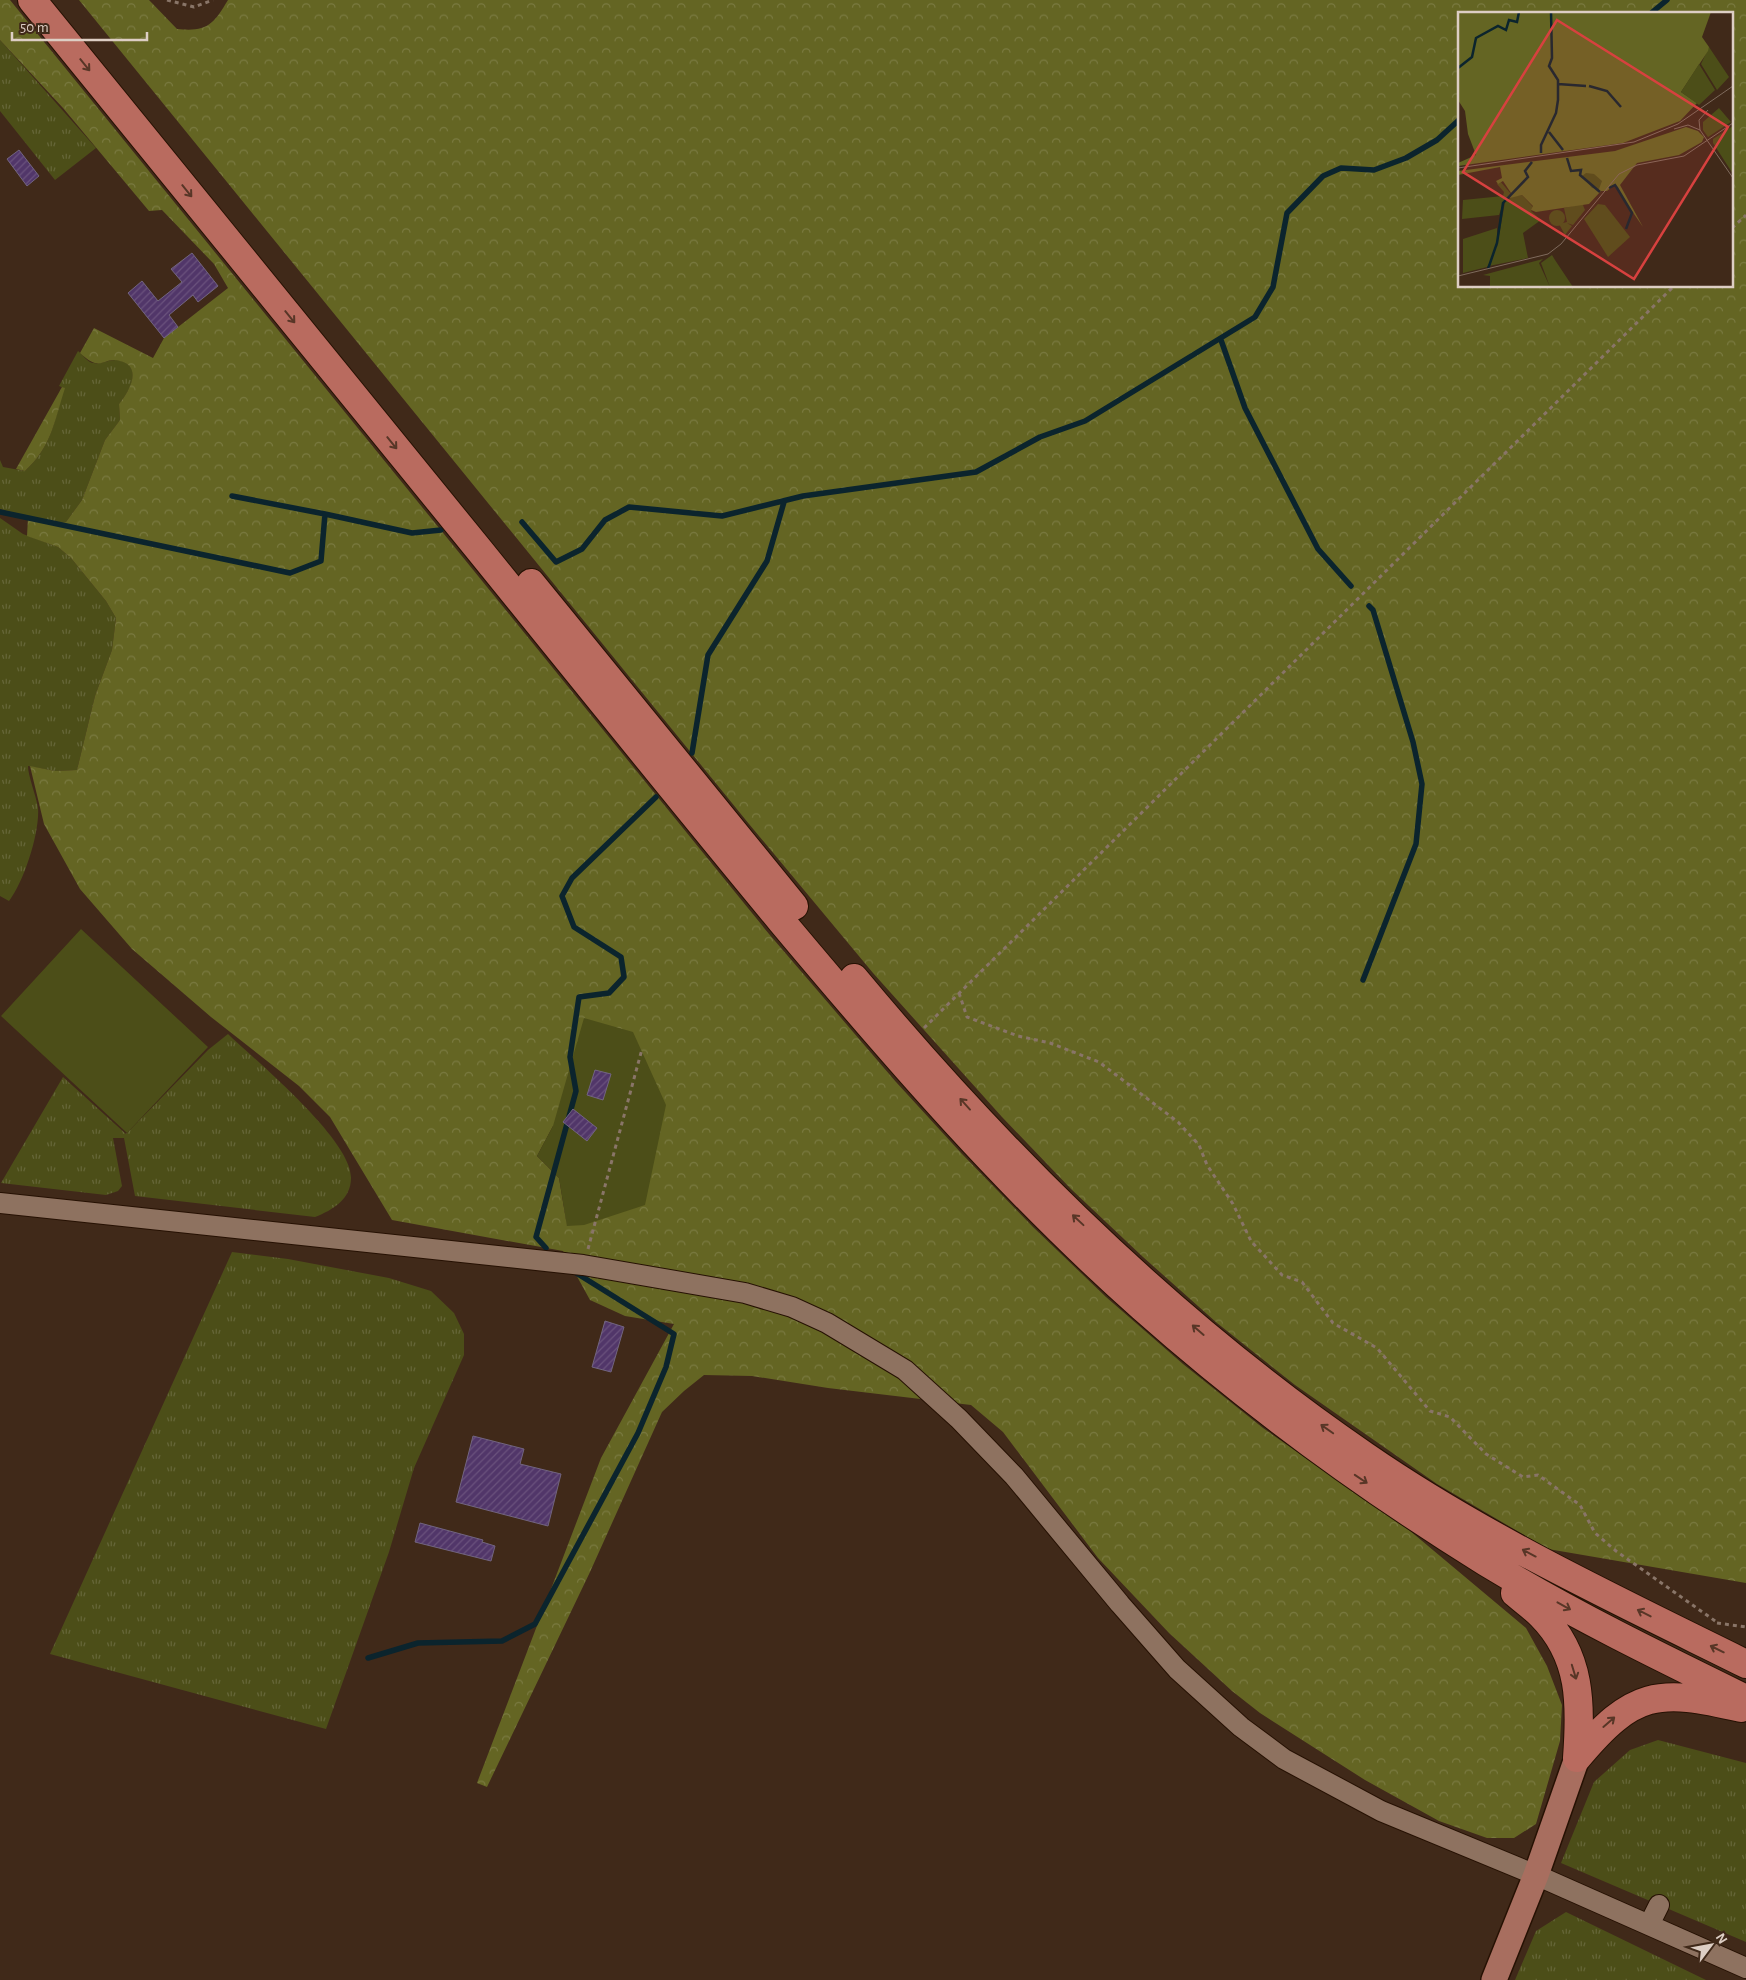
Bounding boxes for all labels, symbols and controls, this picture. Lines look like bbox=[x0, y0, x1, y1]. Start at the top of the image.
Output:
scale bar bbox=[12, 10, 148, 42]
inset map bbox=[1458, 12, 1734, 288]
text: 50 m bbox=[20, 20, 49, 35]
one-way arrow bbox=[79, 58, 90, 71]
one-way arrow bbox=[182, 184, 193, 197]
one-way arrow bbox=[284, 310, 295, 323]
one-way arrow bbox=[387, 437, 398, 450]
one-way arrow bbox=[959, 1097, 971, 1110]
one-way arrow bbox=[1072, 1214, 1085, 1226]
one-way arrow bbox=[1192, 1324, 1205, 1335]
one-way arrow bbox=[1320, 1424, 1334, 1434]
one-way arrow bbox=[1354, 1473, 1368, 1484]
one-way arrow bbox=[1522, 1548, 1537, 1557]
one-way arrow bbox=[1557, 1602, 1571, 1612]
one-way arrow bbox=[1637, 1608, 1652, 1617]
one-way arrow bbox=[1710, 1644, 1725, 1654]
one-way arrow bbox=[1569, 1664, 1579, 1680]
one-way arrow bbox=[1602, 1717, 1615, 1728]
north arrow bbox=[1686, 1920, 1736, 1970]
text: N bbox=[1713, 1931, 1730, 1946]

